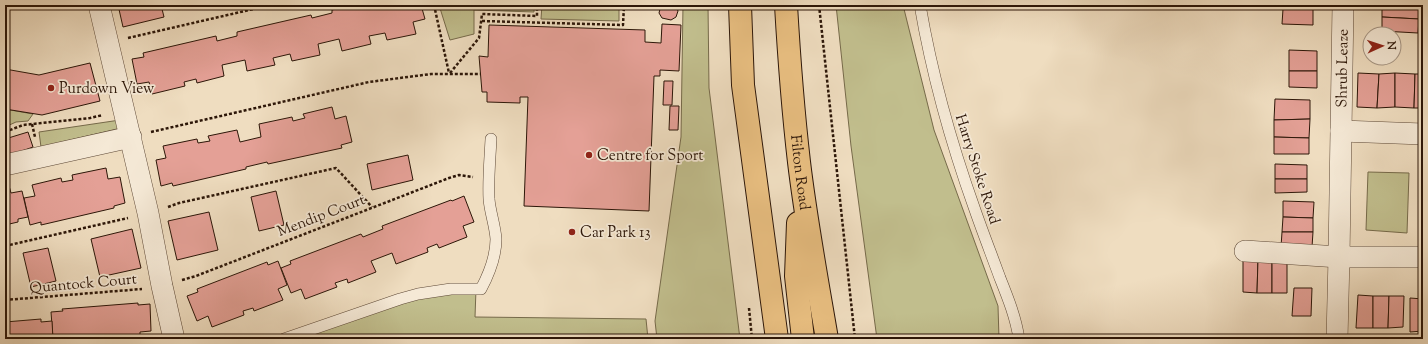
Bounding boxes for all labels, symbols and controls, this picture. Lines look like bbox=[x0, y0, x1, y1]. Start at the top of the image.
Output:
north arrow bbox=[1362, 26, 1402, 66]
street label: Shrub Leaze bbox=[1332, 29, 1355, 108]
text: N bbox=[1383, 40, 1399, 51]
place label: Purdown View bbox=[59, 79, 154, 100]
marker: Purdown View bbox=[46, 83, 56, 93]
street label: Harry Stoke Road bbox=[949, 112, 1004, 228]
street label: Filton Road bbox=[784, 134, 814, 212]
place label: Centre for Sport bbox=[597, 146, 703, 167]
marker: Centre for Sport bbox=[584, 150, 594, 160]
street label: Mendip Court bbox=[274, 190, 369, 243]
place label: Car Park 13 bbox=[580, 223, 650, 244]
marker: Car Park 13 bbox=[567, 227, 577, 237]
street label: Quantock Court bbox=[29, 269, 138, 300]

